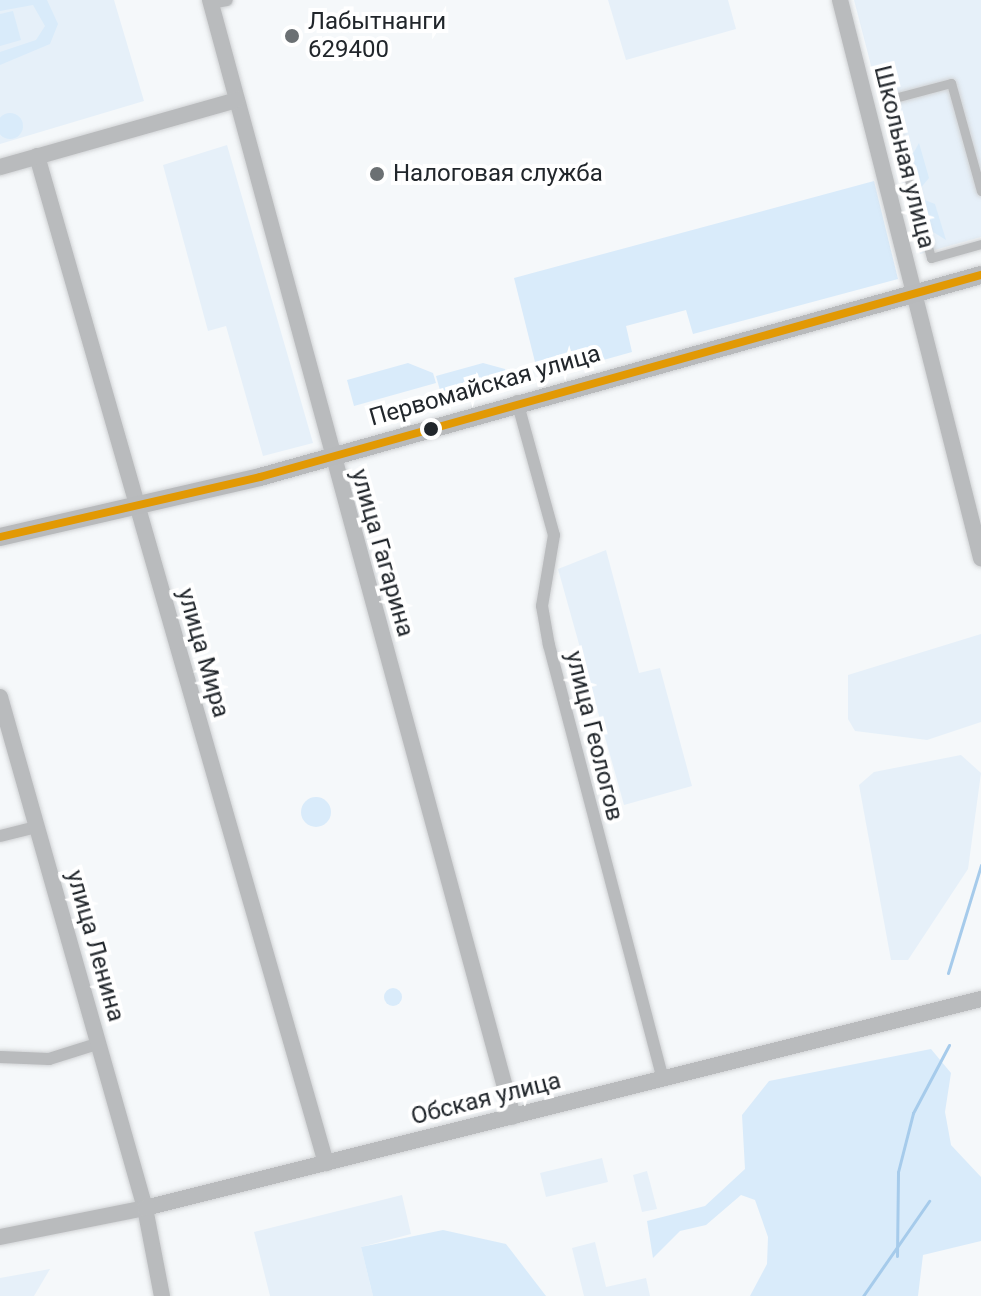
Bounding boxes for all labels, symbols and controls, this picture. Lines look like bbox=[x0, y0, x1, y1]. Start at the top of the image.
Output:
place label: Лабытнанги 629400 bbox=[308, 8, 446, 64]
marker: Лабытнанги 629400 bbox=[283, 27, 301, 45]
street label: Школьная улица bbox=[867, 62, 941, 252]
place label: Налоговая служба bbox=[393, 160, 603, 188]
marker: Налоговая служба bbox=[368, 165, 386, 183]
street label: Первомайская улица bbox=[366, 339, 604, 433]
unlabelled marker bbox=[423, 421, 439, 437]
street label: улица Гагарина bbox=[344, 466, 420, 640]
street label: улица Мира bbox=[171, 585, 235, 721]
street label: улица Геологов bbox=[559, 648, 629, 824]
street label: улица Ленина bbox=[60, 867, 130, 1025]
street label: Обская улица bbox=[408, 1066, 564, 1132]

